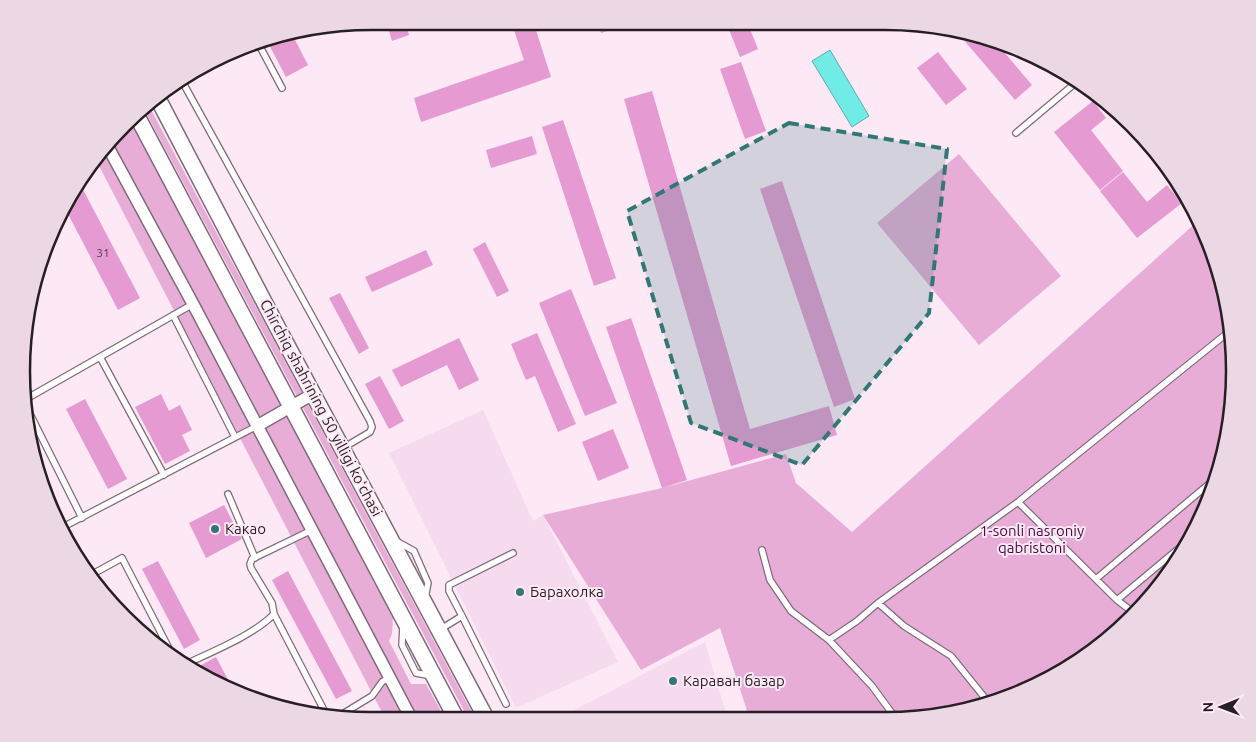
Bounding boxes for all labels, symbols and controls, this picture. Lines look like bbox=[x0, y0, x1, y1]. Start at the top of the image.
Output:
house number: 31 bbox=[96, 246, 110, 259]
street label: Chirchiq shahrining 50 yilligi koʻchasi bbox=[257, 296, 386, 519]
place label: Какао bbox=[225, 520, 266, 537]
park label: 1-sonli nasroniy qabristoni bbox=[980, 522, 1084, 556]
marker: Какао bbox=[209, 523, 221, 535]
place label: Барахолка bbox=[530, 583, 604, 600]
marker: Барахолка bbox=[514, 586, 526, 598]
place label: Караван базар bbox=[683, 672, 785, 689]
marker: Караван базар bbox=[667, 675, 679, 687]
north arrow bbox=[1196, 682, 1246, 732]
text: N bbox=[1200, 702, 1216, 713]

